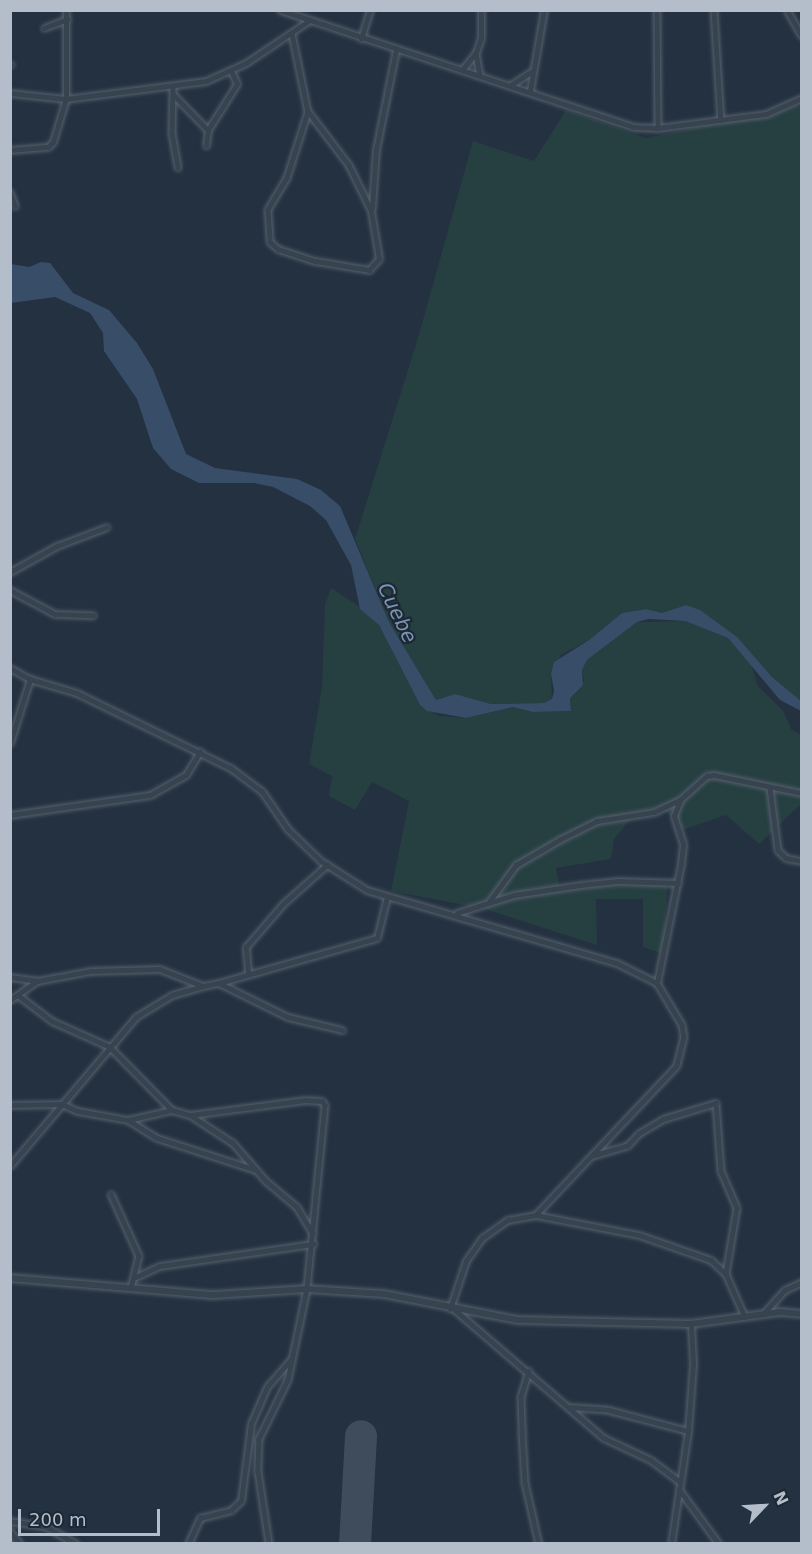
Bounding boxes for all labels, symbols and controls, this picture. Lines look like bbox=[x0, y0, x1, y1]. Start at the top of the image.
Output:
water label: Cuebe bbox=[372, 579, 422, 647]
north arrow bbox=[734, 1476, 794, 1536]
text: N bbox=[769, 1488, 792, 1508]
scale bar bbox=[21, 1497, 164, 1535]
text: 200 m bbox=[29, 1509, 87, 1530]

